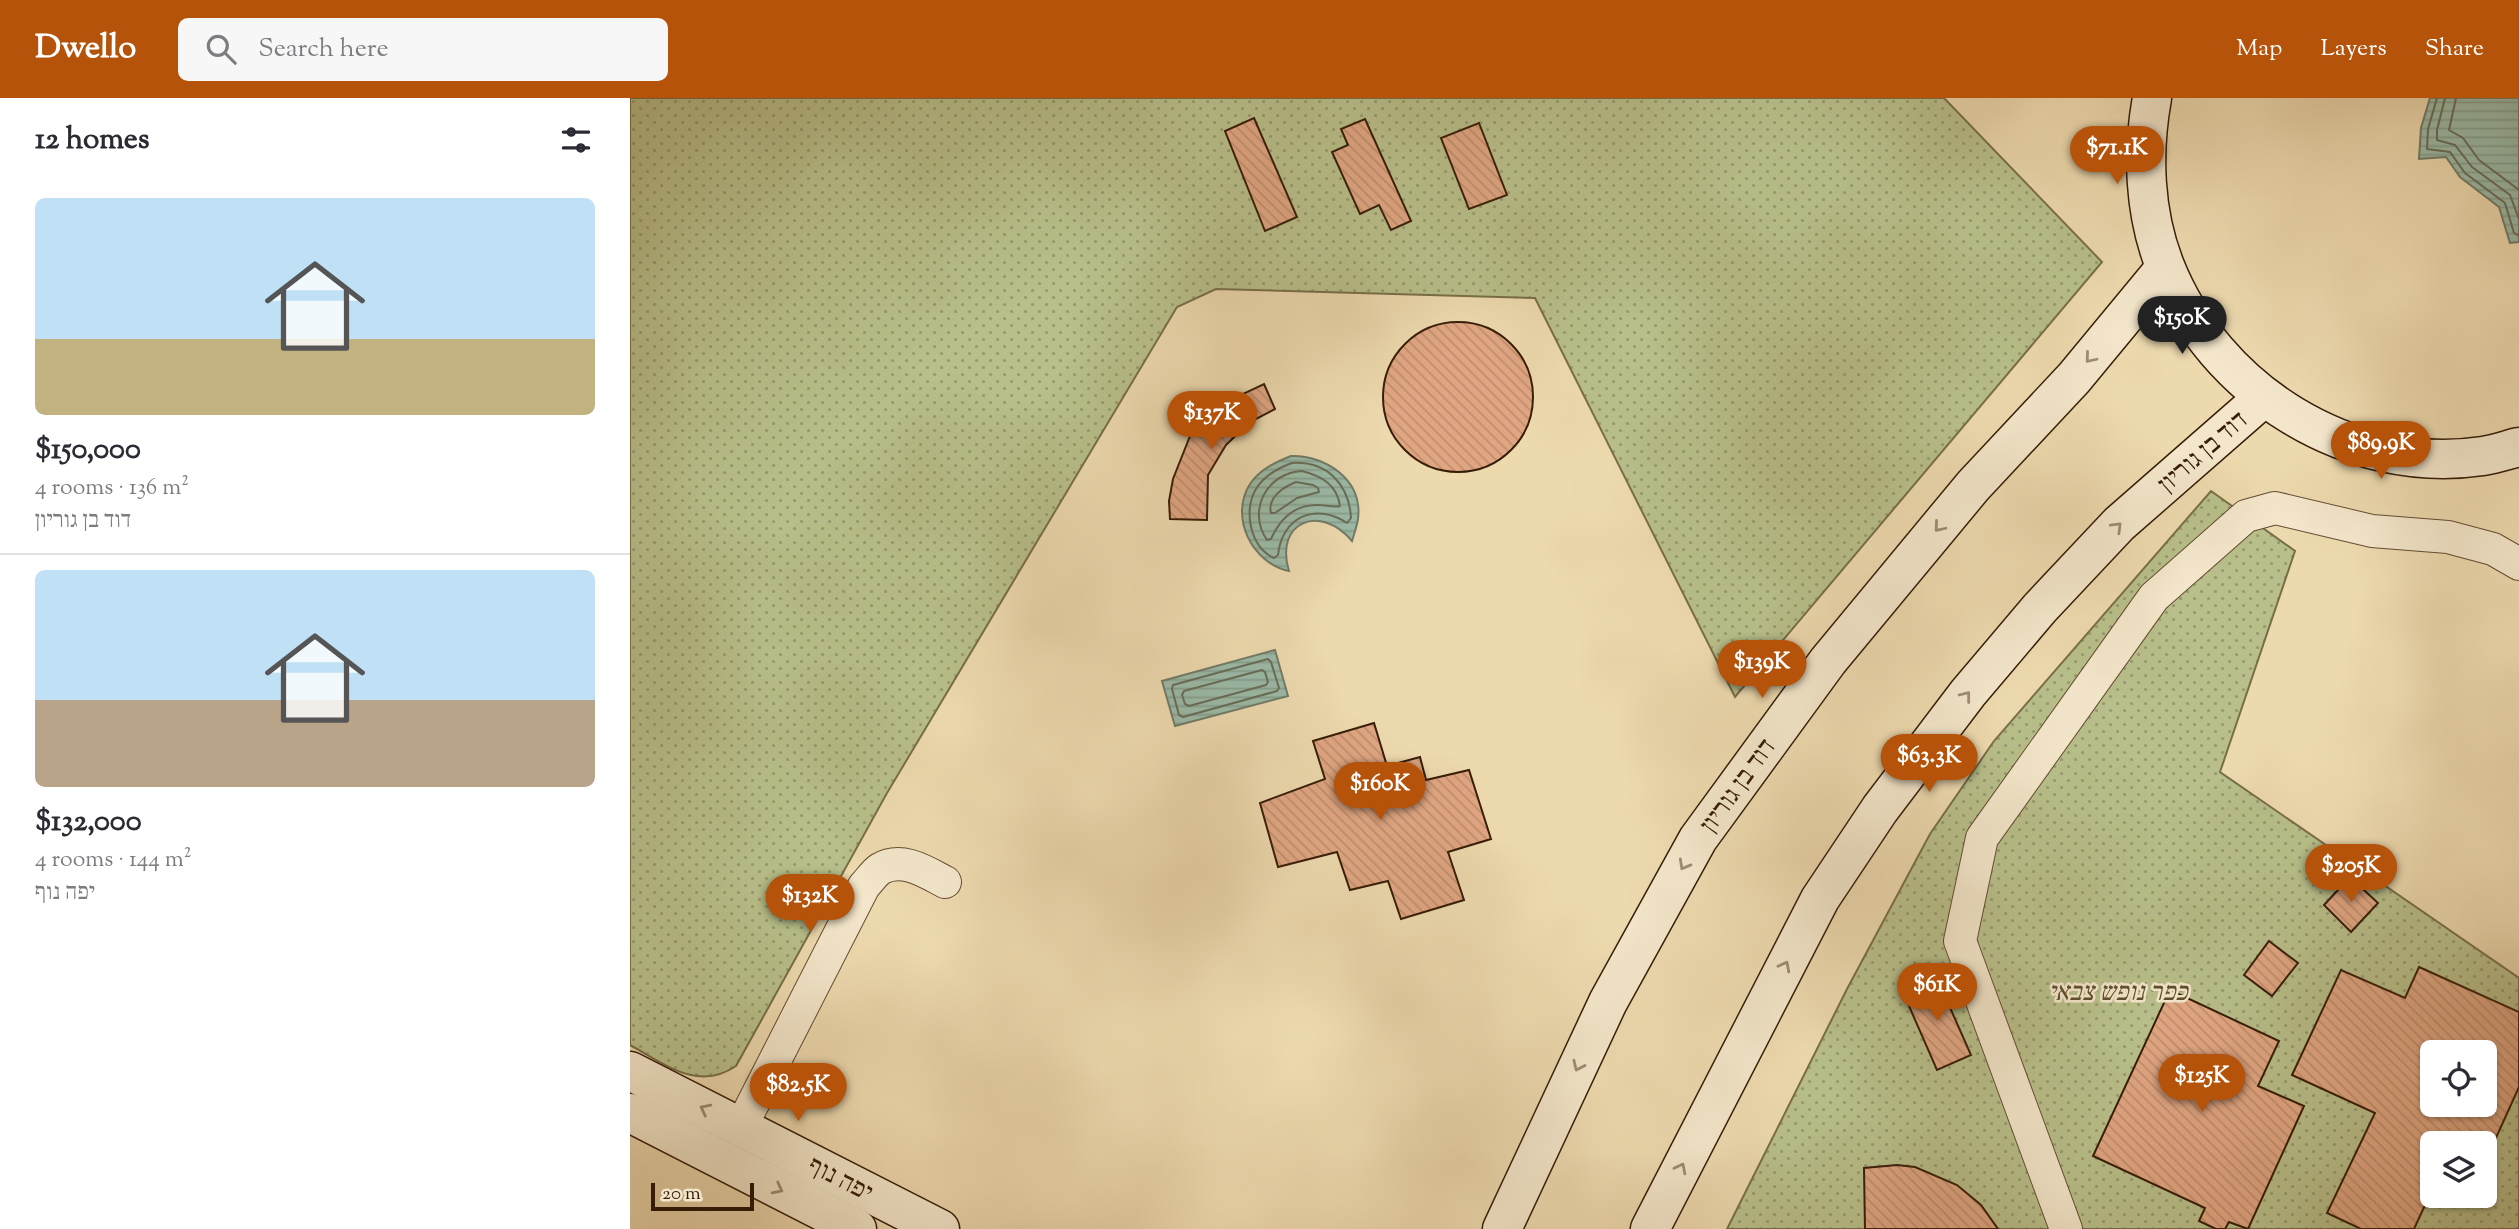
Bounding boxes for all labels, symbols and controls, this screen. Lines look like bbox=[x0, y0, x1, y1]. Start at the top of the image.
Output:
search box bbox=[178, 18, 668, 81]
text: Dwello bbox=[35, 25, 136, 73]
icon: search bbox=[202, 30, 240, 68]
text: Search here bbox=[258, 31, 389, 68]
text: Map bbox=[2236, 32, 2282, 66]
text: Layers bbox=[2320, 32, 2387, 66]
text: Share bbox=[2425, 32, 2484, 66]
text: 12 homes bbox=[35, 119, 150, 162]
icon: filters bbox=[557, 121, 595, 159]
pin: $71.1K bbox=[2060, 126, 2174, 186]
text: $71.1K bbox=[2086, 132, 2148, 165]
icon: home bbox=[252, 243, 378, 369]
pin: $150K bbox=[2133, 296, 2231, 356]
text: $150K bbox=[2154, 302, 2210, 335]
one-way arrow bbox=[2086, 350, 2099, 362]
pin: $137K bbox=[1163, 392, 1261, 451]
text: $137K bbox=[1183, 397, 1241, 430]
street label: דוד בן גוריון bbox=[2151, 403, 2257, 502]
pin: $89.9K bbox=[2324, 422, 2438, 481]
text: $89.9K bbox=[2347, 427, 2415, 460]
text: $150,000 bbox=[35, 429, 141, 472]
text: 4 rooms · 136 m² bbox=[35, 472, 189, 505]
text: דוד בן גוריון bbox=[35, 505, 131, 538]
one-way arrow bbox=[1935, 519, 1947, 532]
one-way arrow bbox=[2109, 522, 2122, 535]
icon: home bbox=[252, 615, 378, 741]
pin: $139K bbox=[1713, 640, 1811, 700]
text: $139K bbox=[1734, 646, 1791, 679]
one-way arrow bbox=[1957, 691, 1970, 704]
street label: דוד בן גוריון bbox=[1692, 732, 1786, 841]
pin: $63.3K bbox=[1872, 734, 1986, 794]
text: $63.3K bbox=[1897, 740, 1961, 773]
pin: $160K bbox=[1331, 762, 1429, 822]
text: $160K bbox=[1350, 768, 1410, 801]
text: $132,000 bbox=[35, 801, 142, 844]
text: 4 rooms · 144 m² bbox=[35, 844, 192, 877]
pin: $205K bbox=[2302, 844, 2400, 904]
text: $205K bbox=[2321, 850, 2381, 883]
one-way arrow bbox=[1679, 857, 1692, 870]
pin: $132K bbox=[761, 874, 859, 934]
text: יפה נוף bbox=[35, 877, 95, 910]
text: $132K bbox=[782, 880, 838, 913]
one-way arrow bbox=[1777, 961, 1790, 973]
pin: $61K bbox=[1896, 964, 1978, 1023]
text: $61K bbox=[1913, 969, 1961, 1002]
park label: כפר נופש צבאי bbox=[2048, 975, 2189, 1012]
map controls bbox=[2420, 1040, 2497, 1208]
button: locate bbox=[2420, 1040, 2497, 1117]
pin: $125K bbox=[2153, 1054, 2251, 1114]
one-way arrow bbox=[1573, 1059, 1587, 1071]
text: $125K bbox=[2174, 1060, 2230, 1093]
pin: $82.5K bbox=[741, 1063, 855, 1123]
text: $82.5K bbox=[766, 1069, 830, 1102]
one-way arrow bbox=[699, 1103, 712, 1117]
button: layers bbox=[2420, 1131, 2497, 1208]
street label: יפה נוף bbox=[801, 1148, 879, 1212]
one-way arrow bbox=[1672, 1163, 1686, 1175]
scale bar bbox=[651, 1180, 754, 1212]
one-way arrow bbox=[771, 1180, 783, 1194]
text: 20 m bbox=[662, 1181, 701, 1208]

